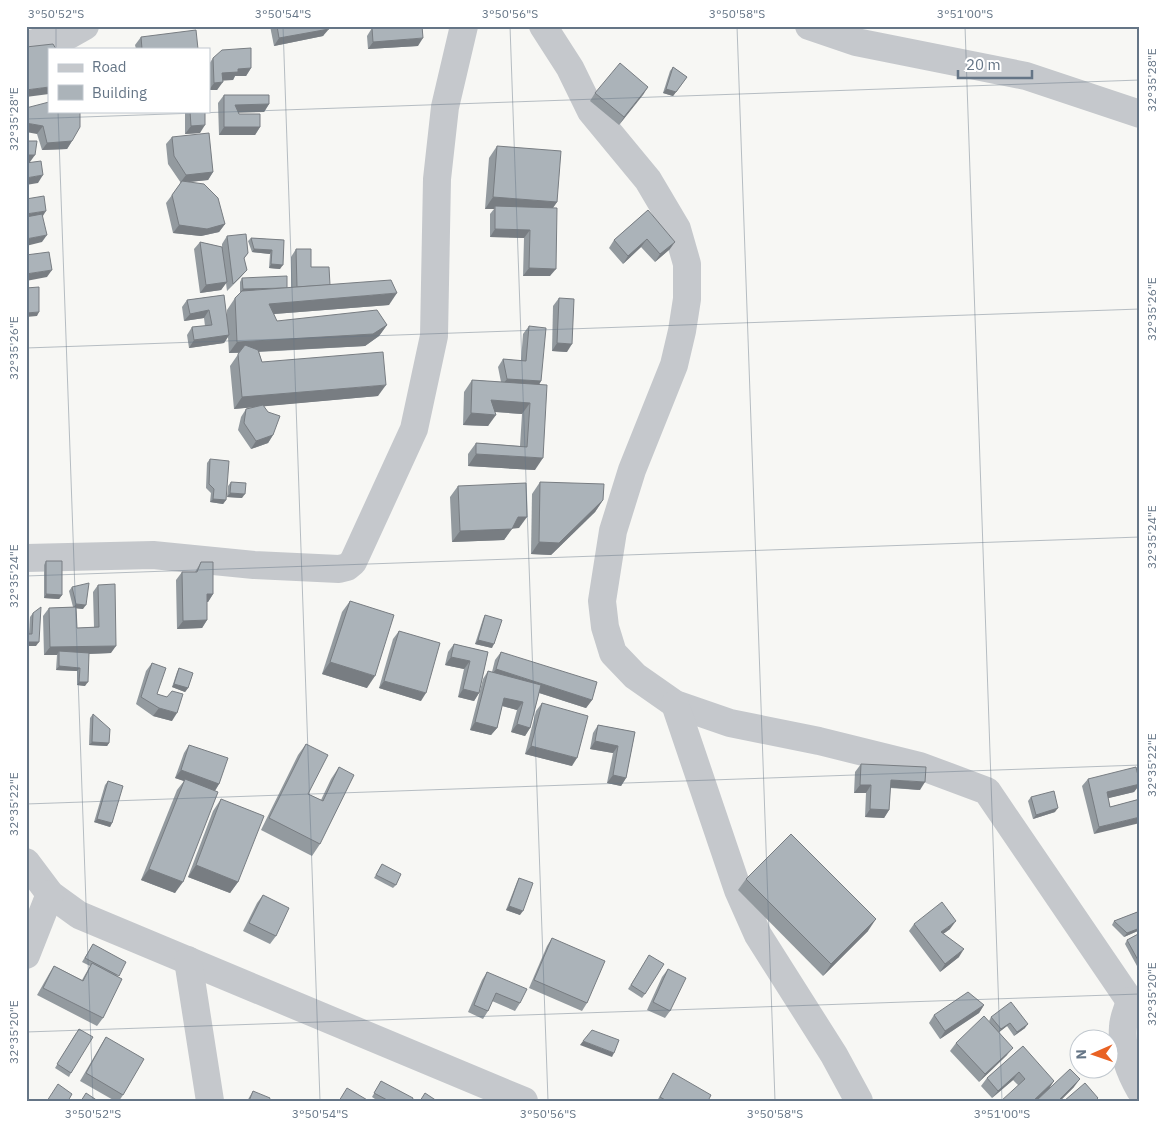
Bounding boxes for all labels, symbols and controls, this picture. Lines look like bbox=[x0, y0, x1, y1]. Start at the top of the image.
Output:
text: 3°50'52"S bbox=[28, 6, 84, 21]
text: 3°50'54"S bbox=[255, 6, 311, 21]
text: 3°50'56"S bbox=[482, 6, 538, 21]
text: 3°50'58"S bbox=[709, 6, 765, 21]
text: 3°51'00"S bbox=[937, 6, 993, 21]
legend bbox=[48, 48, 210, 112]
scale bar bbox=[958, 48, 1032, 80]
text: 32°35'28"E bbox=[1144, 48, 1159, 112]
text: 20 m bbox=[966, 55, 1001, 74]
text: Road bbox=[92, 57, 127, 76]
text: Building bbox=[92, 83, 147, 102]
text: 32°35'28"E bbox=[6, 87, 21, 151]
text: 32°35'26"E bbox=[1144, 277, 1159, 341]
text: 32°35'26"E bbox=[6, 316, 21, 380]
text: 32°35'24"E bbox=[1144, 505, 1159, 569]
text: 32°35'24"E bbox=[6, 544, 21, 608]
text: 32°35'22"E bbox=[1144, 733, 1159, 797]
text: 32°35'22"E bbox=[6, 772, 21, 836]
text: 32°35'20"E bbox=[1144, 962, 1159, 1026]
text: 32°35'20"E bbox=[6, 1000, 21, 1064]
north arrow bbox=[1068, 1030, 1118, 1080]
text: N bbox=[1072, 1049, 1090, 1060]
text: 3°50'52"S bbox=[65, 1106, 121, 1121]
text: 3°50'54"S bbox=[292, 1106, 348, 1121]
text: 3°50'56"S bbox=[520, 1106, 576, 1121]
text: 3°50'58"S bbox=[747, 1106, 803, 1121]
text: 3°51'00"S bbox=[974, 1106, 1030, 1121]

